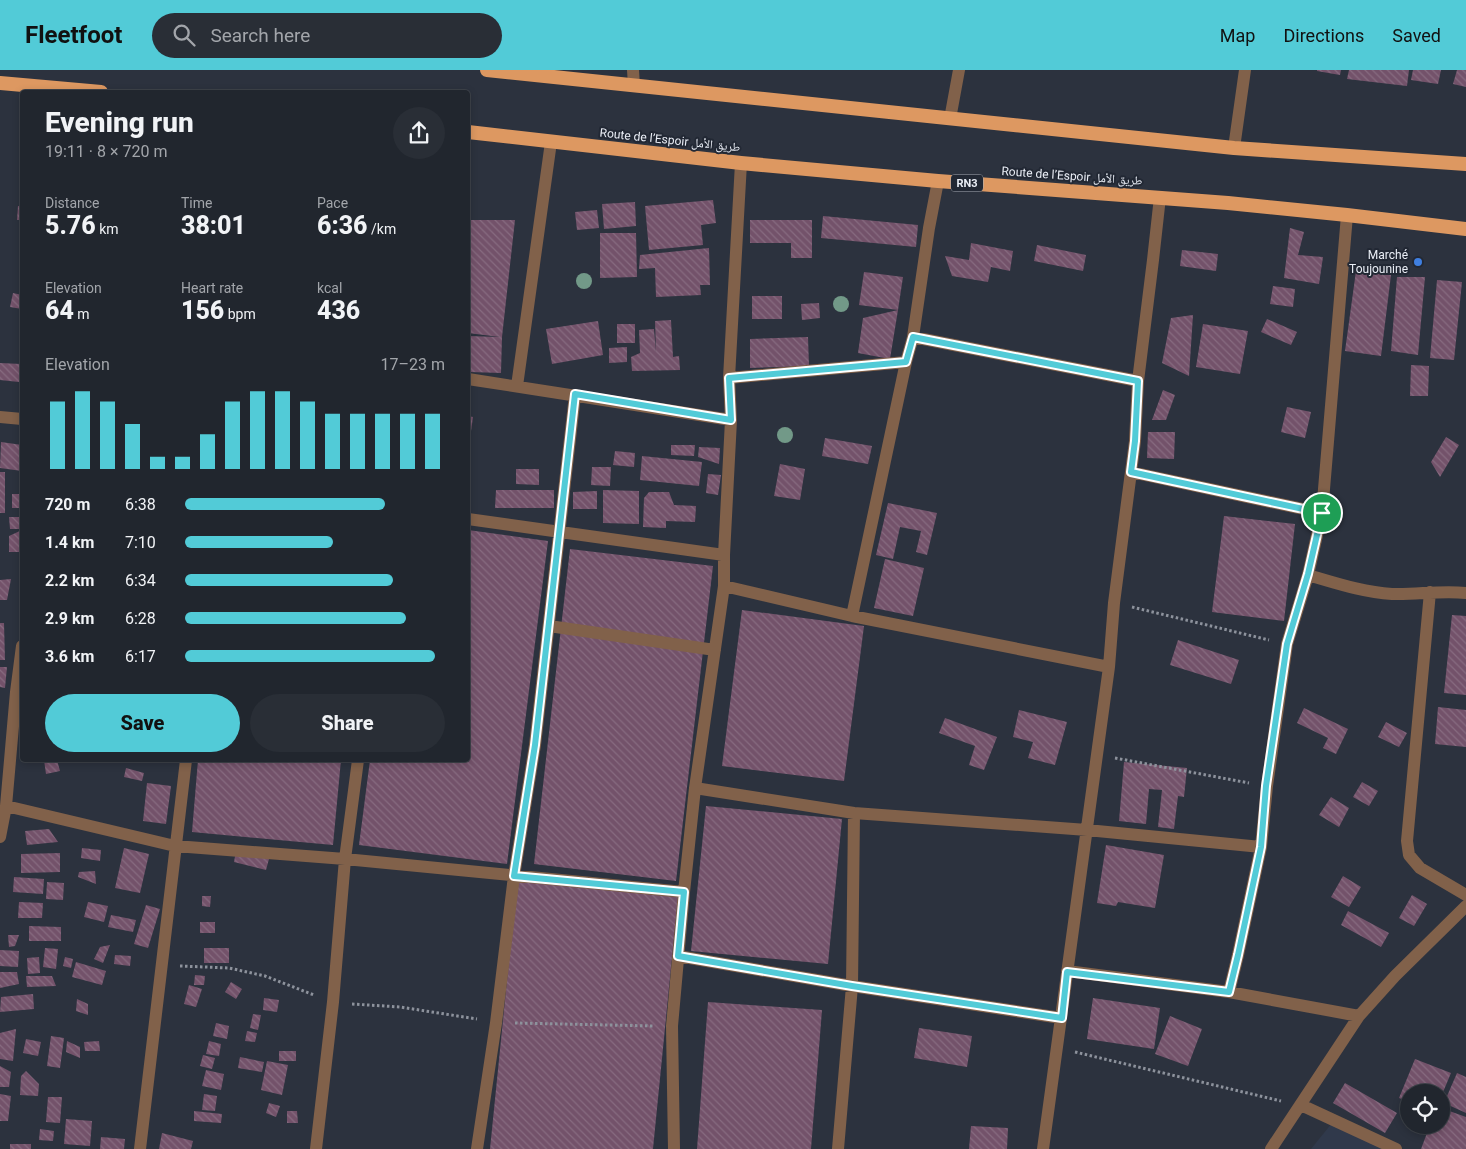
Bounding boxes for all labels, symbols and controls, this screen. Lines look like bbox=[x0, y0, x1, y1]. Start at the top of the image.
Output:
search box bbox=[152, 13, 502, 58]
text: Fleetfoot bbox=[25, 21, 122, 49]
icon: search bbox=[170, 21, 198, 49]
text: Search here bbox=[210, 24, 310, 47]
text: Map bbox=[1220, 25, 1255, 46]
text: Directions bbox=[1283, 25, 1364, 46]
text: Saved bbox=[1392, 25, 1441, 46]
text: Evening run bbox=[45, 106, 194, 139]
button: share bbox=[393, 107, 445, 159]
street label: Route de l’Espoir طريق الأمل bbox=[599, 126, 741, 155]
text: 19:11 · 8 × 720 m bbox=[45, 142, 167, 161]
street label: Route de l’Espoir طريق الأمل bbox=[1001, 164, 1143, 188]
road number: RN3 bbox=[951, 175, 983, 192]
text: Distance bbox=[45, 195, 100, 211]
text: Time bbox=[181, 195, 212, 211]
text: Pace bbox=[317, 195, 348, 211]
text: 5.76 bbox=[45, 211, 96, 240]
text: 38:01 bbox=[181, 211, 246, 240]
text: 6:36 bbox=[317, 211, 368, 240]
text: km bbox=[96, 221, 119, 237]
text: /km bbox=[368, 221, 396, 237]
place label: Marché Toujounine bbox=[1349, 248, 1408, 276]
marker: Marché Toujounine bbox=[1412, 256, 1424, 268]
text: Elevation bbox=[45, 280, 102, 296]
text: Heart rate bbox=[181, 280, 243, 296]
text: kcal bbox=[317, 280, 342, 296]
text: 64 bbox=[45, 296, 74, 325]
text: 156 bbox=[181, 296, 224, 325]
text: 436 bbox=[317, 296, 360, 325]
text: m bbox=[74, 306, 90, 322]
text: bpm bbox=[224, 306, 256, 322]
text: Elevation bbox=[45, 355, 110, 374]
text: 17–23 m bbox=[381, 355, 445, 374]
pin bbox=[1301, 492, 1343, 534]
text: 720 m bbox=[45, 495, 90, 514]
text: 6:38 bbox=[125, 495, 156, 514]
icon: arrive bbox=[1308, 499, 1336, 527]
text: 1.4 km bbox=[45, 533, 94, 552]
text: 7:10 bbox=[125, 533, 156, 552]
text: 2.2 km bbox=[45, 571, 94, 590]
text: 6:34 bbox=[125, 571, 156, 590]
text: 2.9 km bbox=[45, 609, 94, 628]
text: 6:28 bbox=[125, 609, 156, 628]
text: 3.6 km bbox=[45, 647, 94, 666]
text: 6:17 bbox=[125, 647, 156, 666]
button: Save bbox=[45, 694, 240, 752]
button: Share bbox=[250, 694, 445, 752]
map controls bbox=[1400, 1084, 1450, 1134]
button: locate bbox=[1400, 1084, 1450, 1134]

